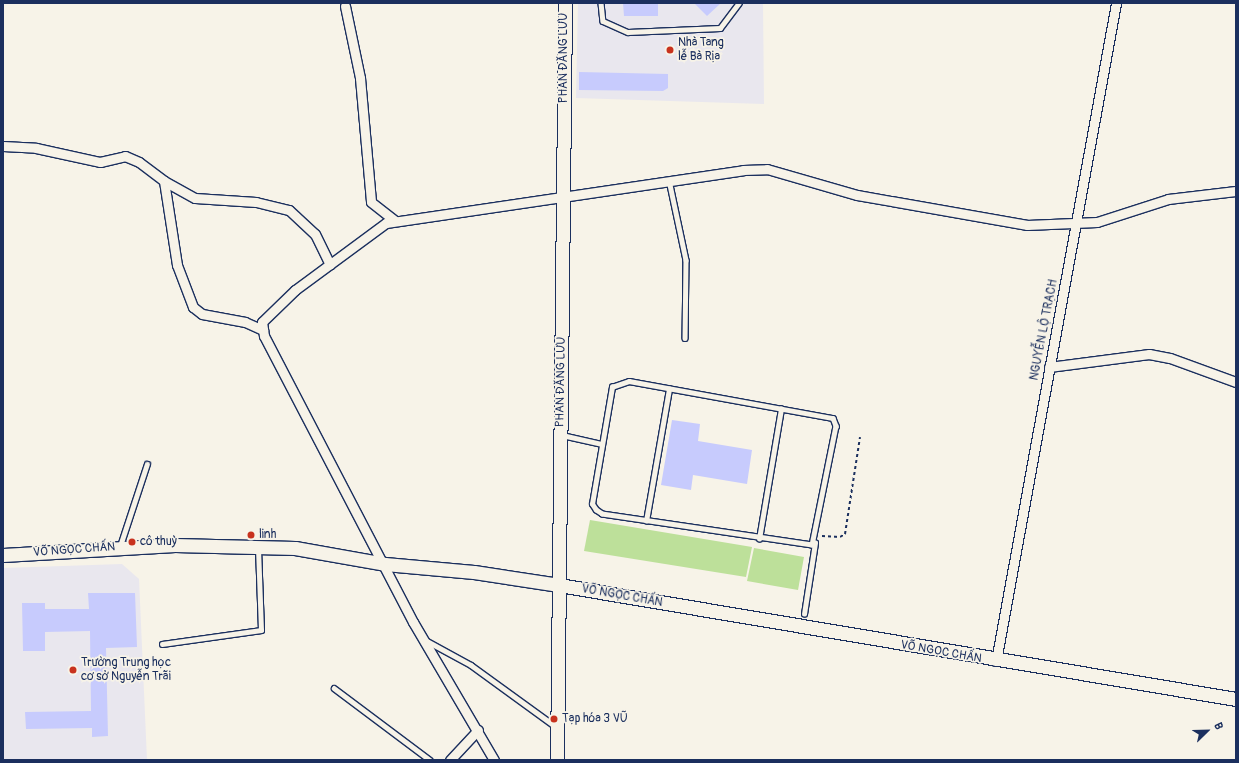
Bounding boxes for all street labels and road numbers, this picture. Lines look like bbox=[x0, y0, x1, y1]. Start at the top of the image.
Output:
street label: PHAN ĐĂNG LƯU bbox=[557, 13, 571, 103]
street label: NGUYỄN LỘ TRẠCH bbox=[1027, 278, 1061, 382]
street label: PHAN ĐĂNG LƯU bbox=[553, 337, 569, 427]
street label: VÕ NGỌC CHẤN bbox=[32, 540, 116, 560]
street label: VÕ NGỌC CHẤN bbox=[580, 582, 664, 610]
street label: VÕ NGỌC CHẤN bbox=[899, 638, 983, 666]

